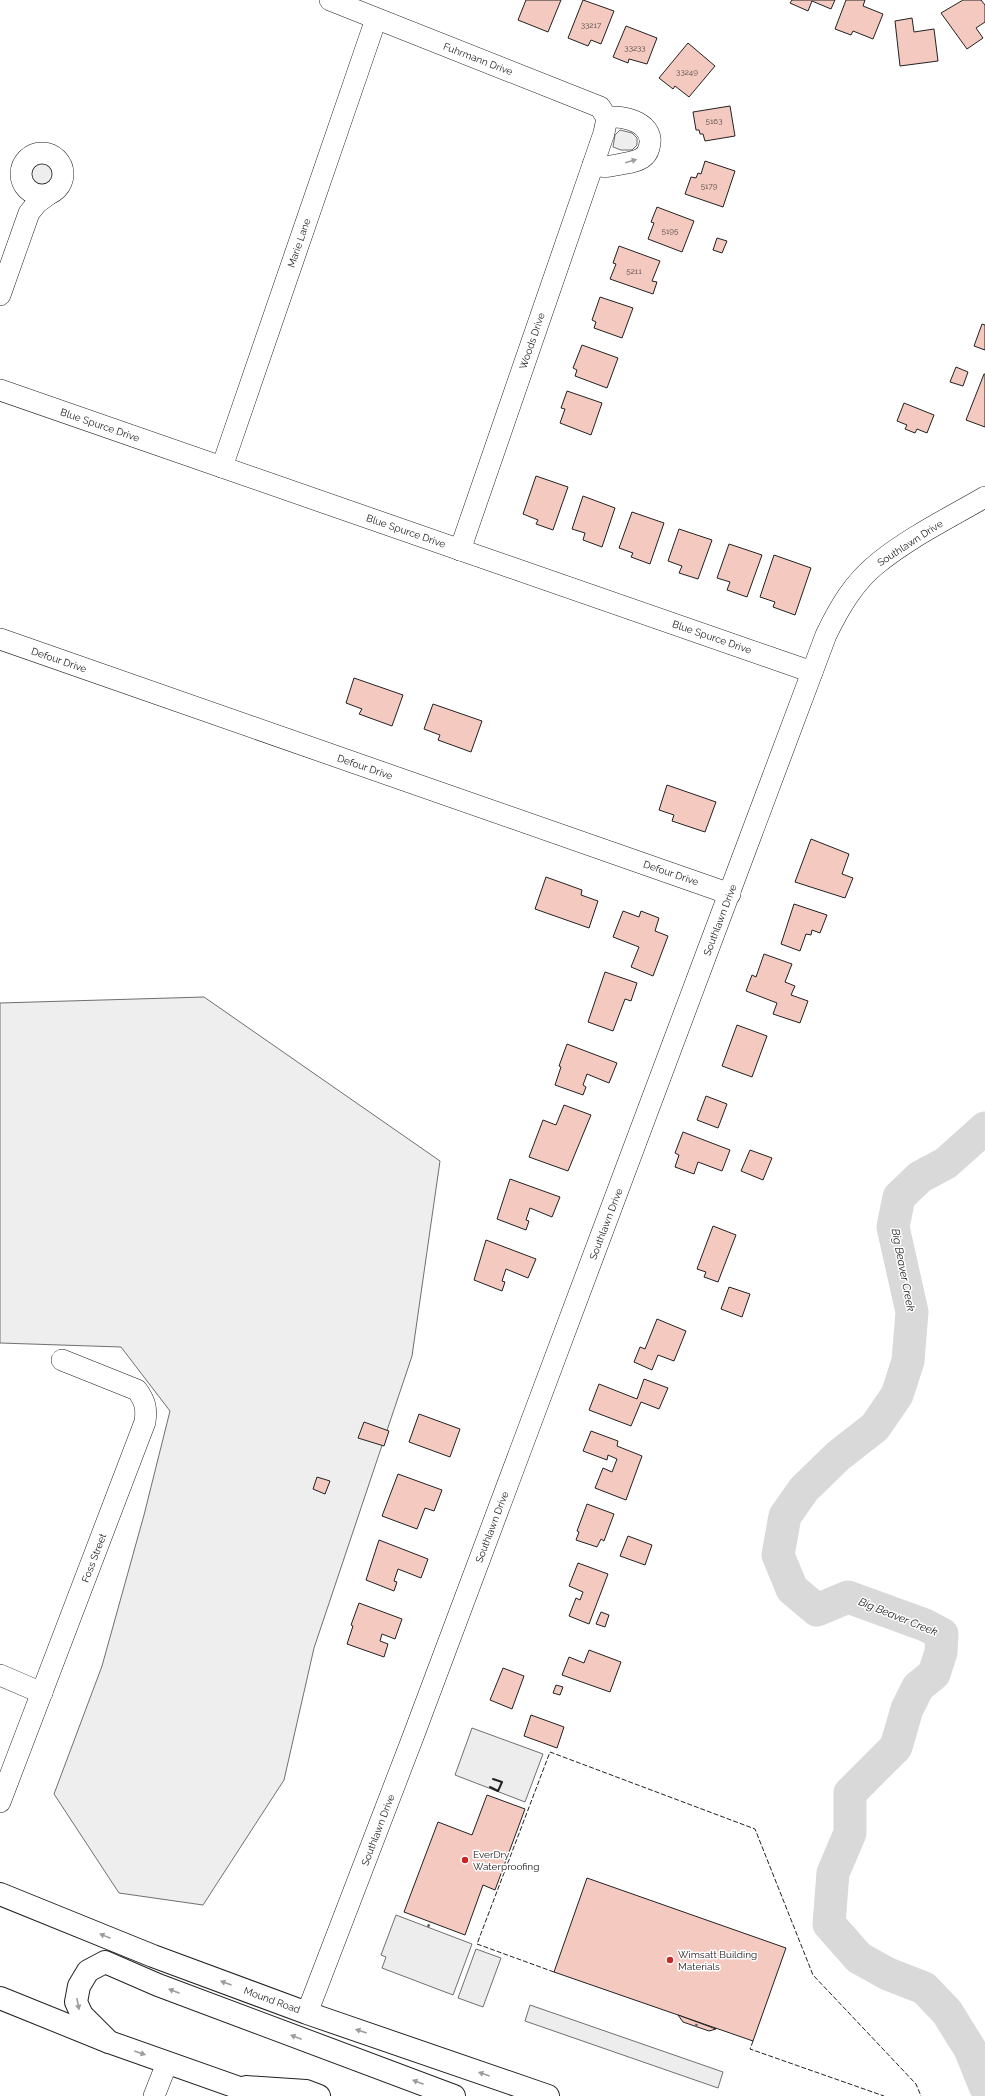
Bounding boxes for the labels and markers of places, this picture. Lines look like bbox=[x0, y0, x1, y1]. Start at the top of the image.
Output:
place label: EverDry Waterproofing bbox=[473, 1849, 539, 1872]
marker: EverDry Waterproofing bbox=[460, 1855, 470, 1865]
place label: Wimsatt Building Materials bbox=[678, 1949, 757, 1972]
marker: Wimsatt Building Materials bbox=[665, 1955, 675, 1965]

